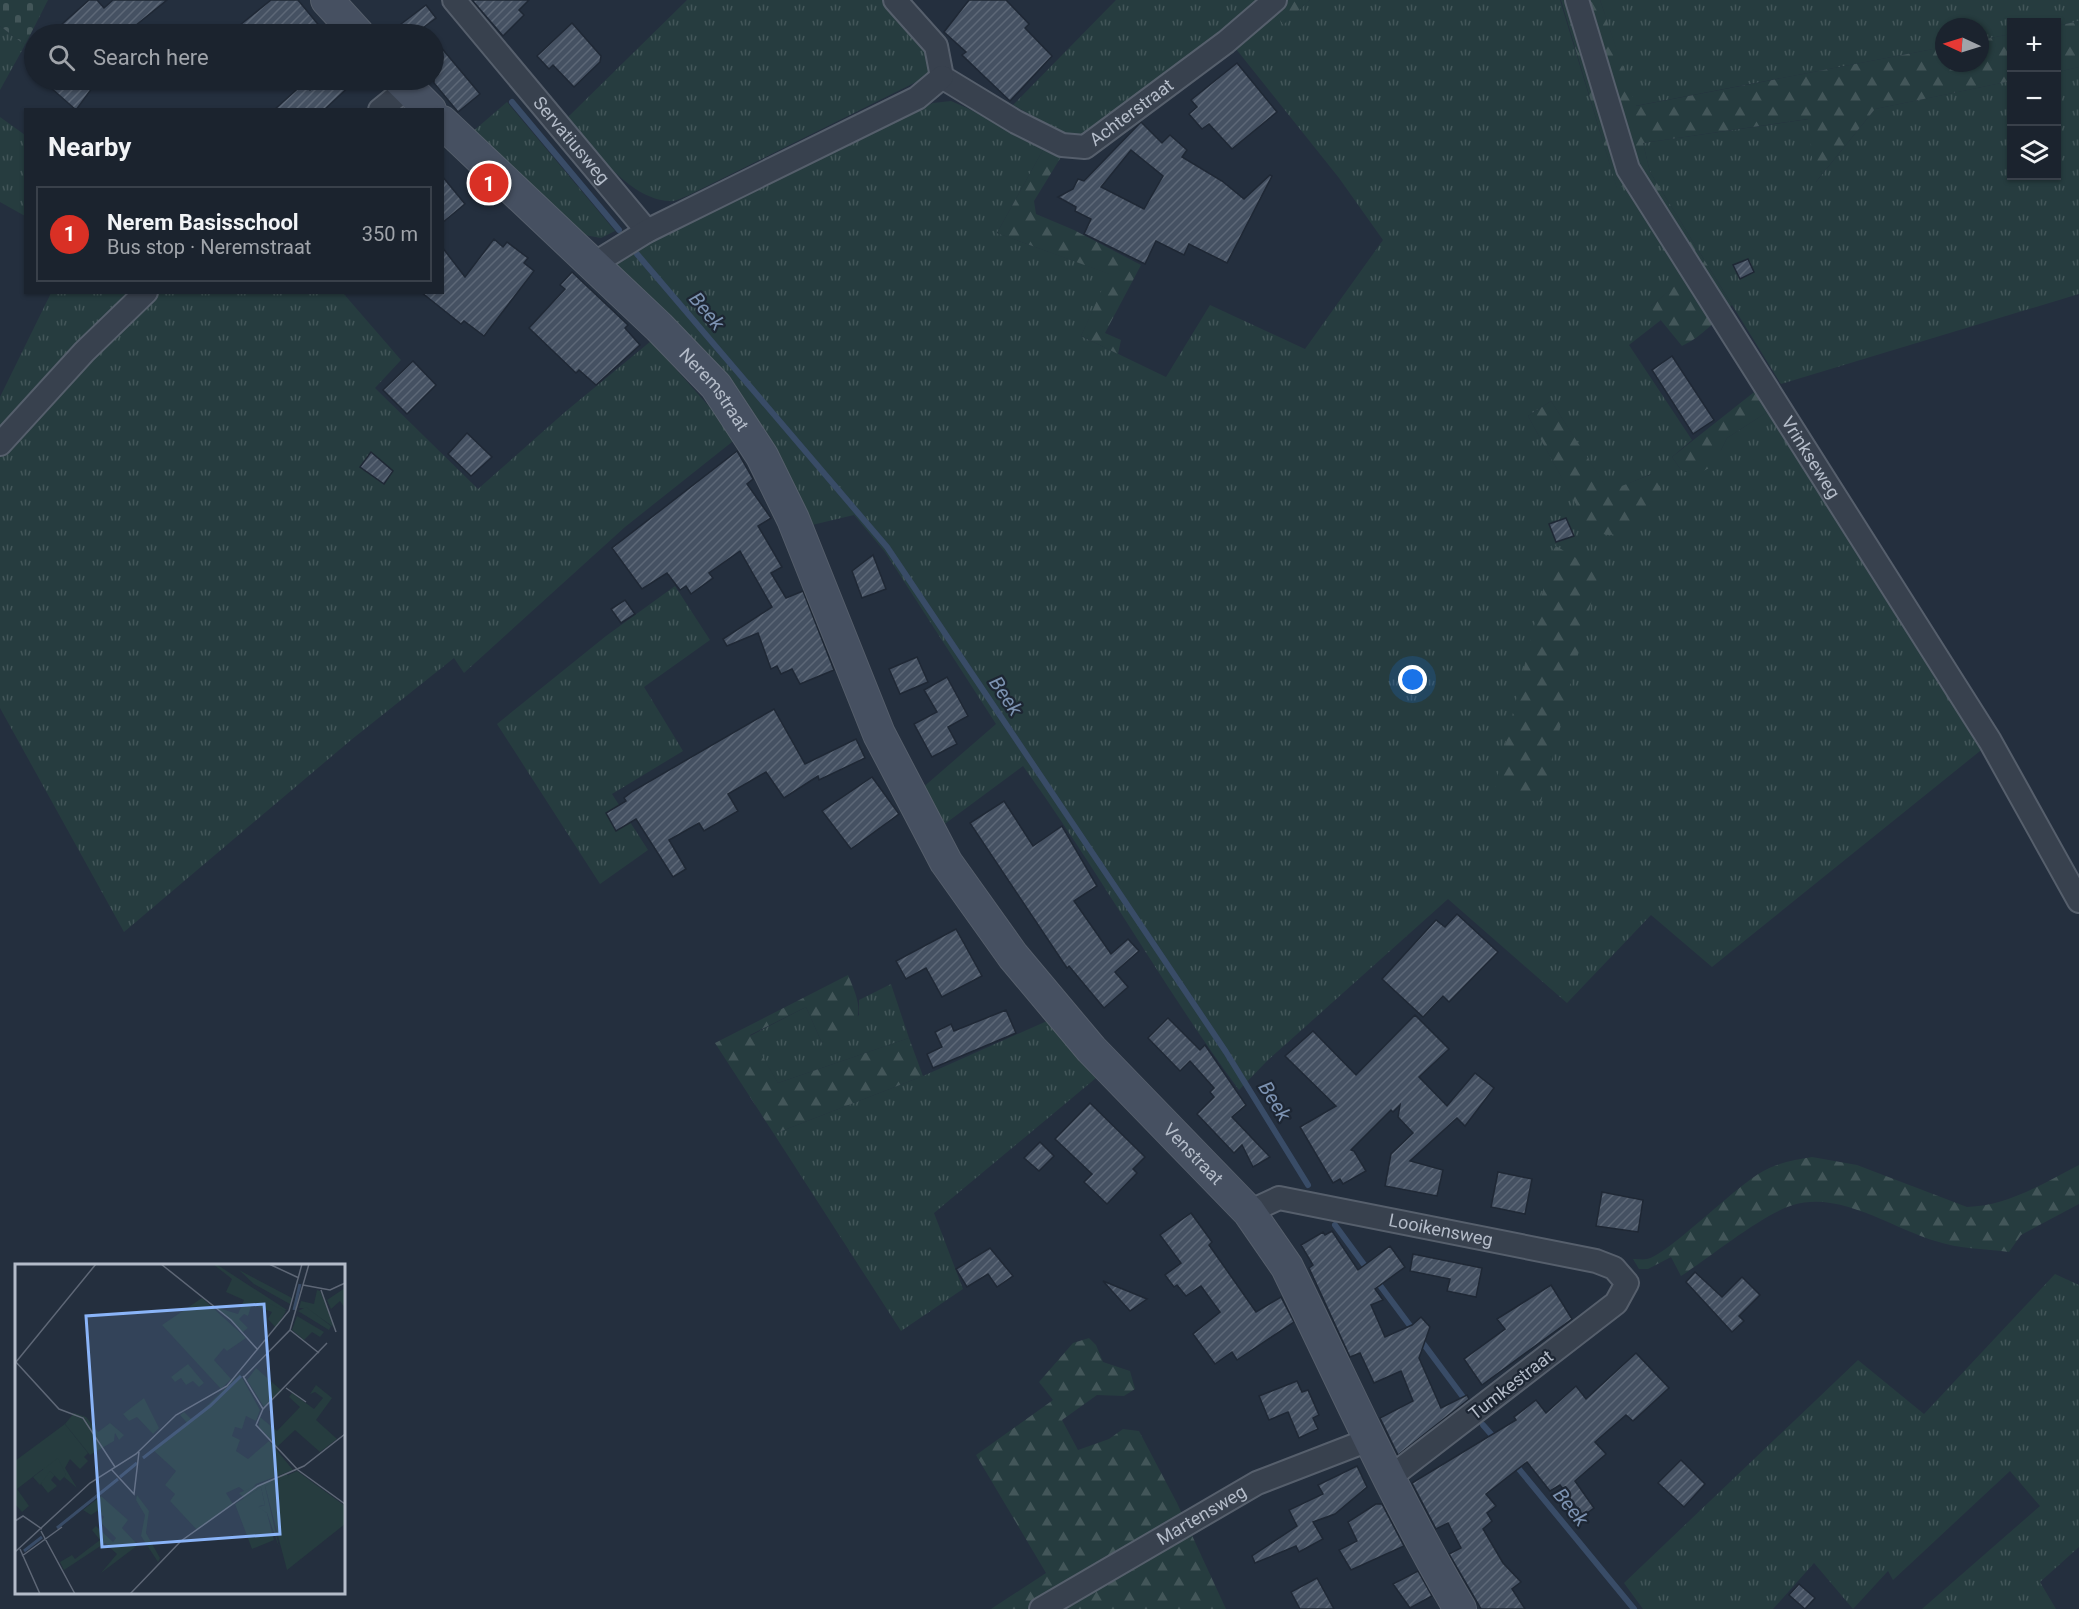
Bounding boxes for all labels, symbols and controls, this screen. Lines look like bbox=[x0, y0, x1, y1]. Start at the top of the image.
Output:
north arrow bbox=[1935, 18, 1989, 72]
map controls bbox=[2007, 18, 2061, 180]
button: + bbox=[2007, 18, 2061, 72]
search box bbox=[24, 24, 444, 90]
icon: search bbox=[45, 41, 78, 74]
text: Search here bbox=[93, 45, 209, 70]
button: − bbox=[2007, 72, 2061, 126]
street label: Achterstraat bbox=[1085, 74, 1177, 150]
street label: Servatiusweg bbox=[529, 92, 614, 188]
button: layers bbox=[2007, 126, 2061, 180]
text: Nearby bbox=[48, 132, 131, 162]
pin: 1 bbox=[470, 160, 508, 206]
text: Nerem Basisschool bbox=[107, 210, 299, 235]
text: 1 bbox=[64, 222, 75, 246]
text: 350 m bbox=[362, 222, 418, 246]
text: Bus stop · Neremstraat bbox=[107, 235, 311, 259]
water label: Beek bbox=[684, 287, 731, 336]
street label: Neremstraat bbox=[675, 343, 754, 435]
street label: Vrinkseweg bbox=[1777, 412, 1845, 502]
your location bbox=[1398, 665, 1427, 694]
water label: Beek bbox=[984, 672, 1028, 721]
water label: Beek bbox=[1254, 1077, 1297, 1126]
street label: Venstraat bbox=[1159, 1119, 1228, 1189]
street label: Looikensweg bbox=[1387, 1209, 1495, 1250]
inset map bbox=[15, 1264, 345, 1594]
street label: Tumkestraat bbox=[1465, 1345, 1557, 1424]
street label: Martensweg bbox=[1153, 1481, 1250, 1549]
water label: Beek bbox=[1548, 1483, 1594, 1532]

